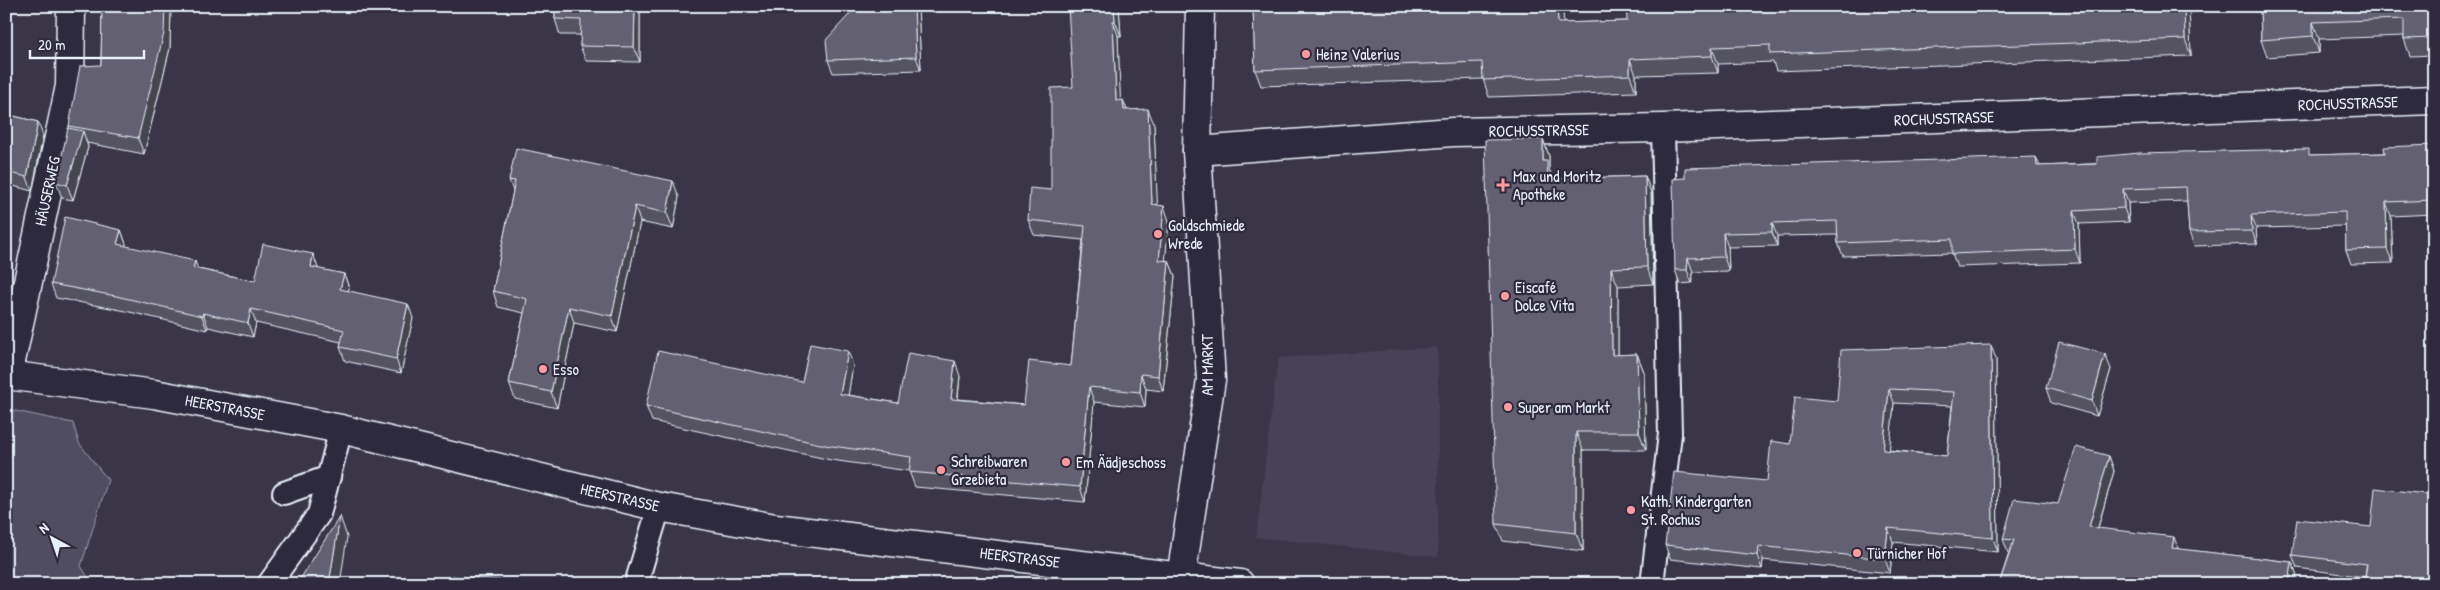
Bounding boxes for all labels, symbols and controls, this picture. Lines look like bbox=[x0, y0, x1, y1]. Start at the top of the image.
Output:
scale bar bbox=[30, 28, 144, 60]
text: 20 m bbox=[38, 34, 65, 55]
place label: Heinz Valerius bbox=[1316, 43, 1399, 65]
marker: Heinz Valerius bbox=[1300, 48, 1312, 60]
street label: ROCHUSSTRASSE bbox=[2298, 90, 2398, 116]
street label: ROCHUSSTRASSE bbox=[1894, 105, 1994, 131]
street label: ROCHUSSTRASSE bbox=[1489, 118, 1589, 142]
street label: HÄUSERWEG bbox=[29, 154, 65, 228]
place label: Max und Moritz Apotheke bbox=[1513, 165, 1601, 205]
marker: Max und Moritz Apotheke bbox=[1497, 179, 1509, 191]
place label: Goldschmiede Wrede bbox=[1168, 214, 1246, 254]
marker: Goldschmiede Wrede bbox=[1152, 228, 1164, 240]
place label: Eiscafé Dolce Vita bbox=[1515, 276, 1574, 316]
marker: Eiscafé Dolce Vita bbox=[1499, 290, 1511, 302]
street label: AM MARKT bbox=[1196, 334, 1218, 396]
place label: Esso bbox=[553, 358, 579, 380]
marker: Esso bbox=[537, 363, 549, 375]
street label: HEERSTRASSE bbox=[183, 389, 267, 425]
place label: Super am Markt bbox=[1518, 396, 1610, 418]
marker: Super am Markt bbox=[1502, 401, 1514, 413]
place label: Schreibwaren Grzebieta bbox=[951, 450, 1027, 490]
place label: Em Äädjeschoss bbox=[1076, 451, 1166, 473]
marker: Em Äädjeschoss bbox=[1060, 456, 1072, 468]
marker: Schreibwaren Grzebieta bbox=[935, 464, 947, 476]
street label: HEERSTRASSE bbox=[578, 477, 662, 517]
place label: Kath. Kindergarten St. Rochus bbox=[1641, 490, 1752, 530]
marker: Kath. Kindergarten St. Rochus bbox=[1625, 504, 1637, 516]
north arrow bbox=[28, 512, 78, 562]
text: N bbox=[34, 518, 53, 537]
street label: HEERSTRASSE bbox=[979, 541, 1061, 573]
place label: Türnicher Hof bbox=[1867, 542, 1947, 564]
marker: Türnicher Hof bbox=[1851, 547, 1863, 559]

